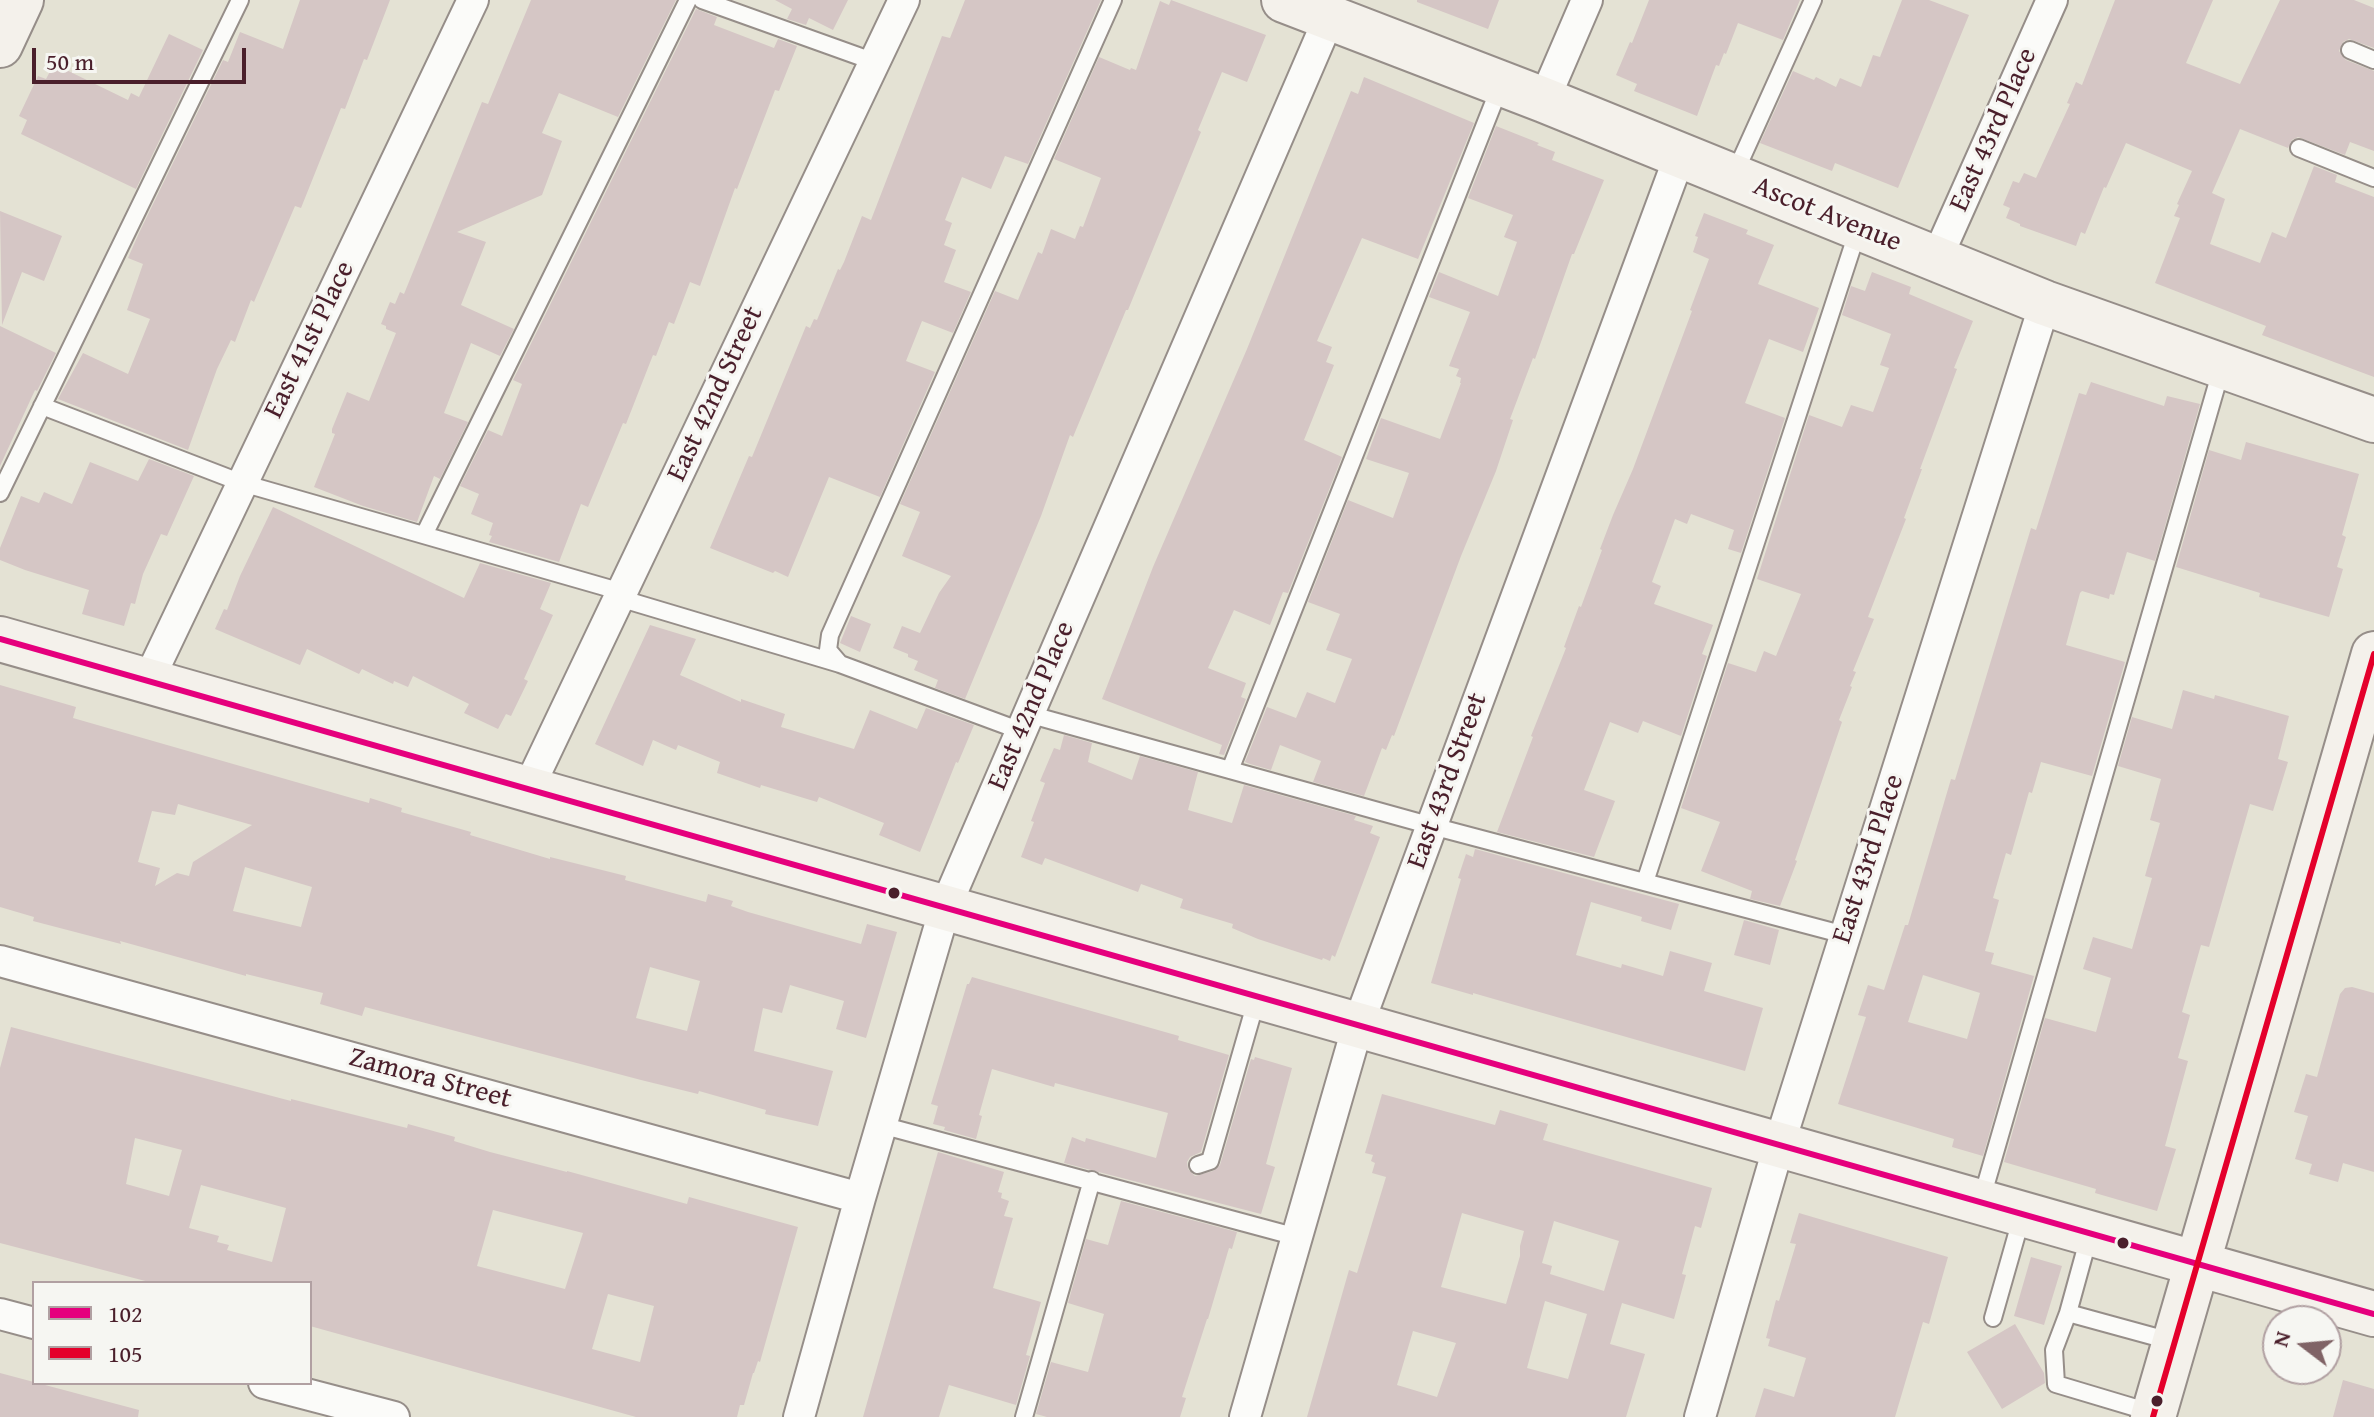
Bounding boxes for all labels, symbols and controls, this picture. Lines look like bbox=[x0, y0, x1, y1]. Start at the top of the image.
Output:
scale bar bbox=[36, 32, 250, 82]
street label: East 43rd Place bbox=[1943, 43, 2045, 217]
text: 50 m bbox=[46, 44, 94, 79]
street label: Ascot Avenue bbox=[1748, 170, 1906, 260]
street label: East 41st Place bbox=[258, 256, 362, 424]
street label: East 42nd Street bbox=[661, 301, 771, 487]
street label: East 42nd Place bbox=[981, 617, 1083, 795]
street label: East 43rd Street bbox=[1401, 688, 1495, 874]
street label: East 43rd Place bbox=[1826, 770, 1912, 948]
unlabelled marker bbox=[886, 885, 902, 901]
street label: Zamora Street bbox=[345, 1041, 515, 1117]
unlabelled marker bbox=[2115, 1235, 2131, 1251]
legend bbox=[32, 1281, 312, 1385]
text: 102 bbox=[108, 1296, 143, 1331]
north arrow bbox=[2262, 1305, 2342, 1385]
text: N bbox=[2263, 1327, 2298, 1350]
text: 105 bbox=[108, 1336, 143, 1371]
unlabelled marker bbox=[2149, 1393, 2165, 1409]

